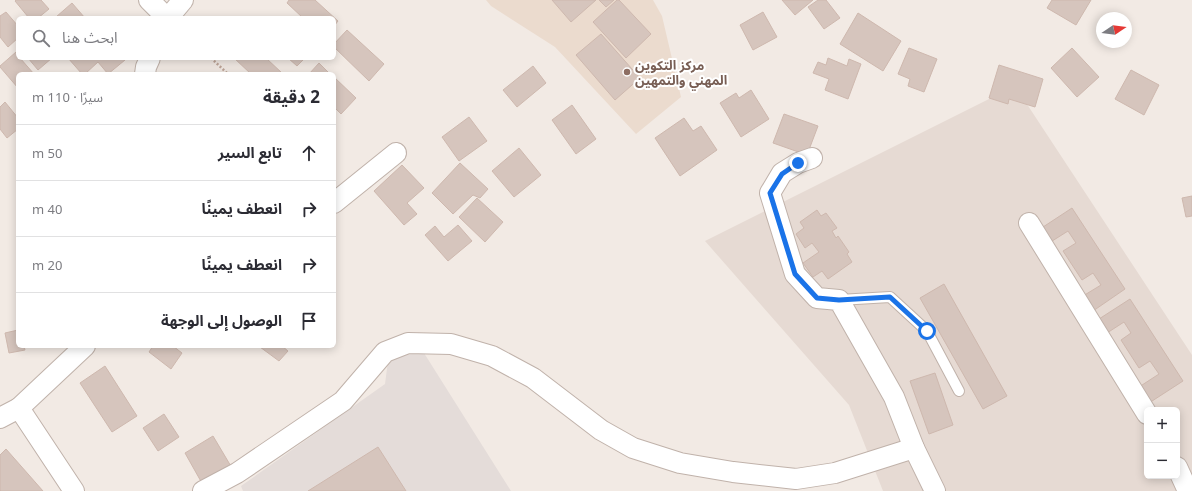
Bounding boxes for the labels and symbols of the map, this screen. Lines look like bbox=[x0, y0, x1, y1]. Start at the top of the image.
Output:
north arrow bbox=[1096, 12, 1132, 48]
place label: مركز التكوين المهني والتمهين bbox=[635, 56, 727, 91]
marker: مركز التكوين المهني والتمهين bbox=[622, 67, 632, 77]
route end bbox=[789, 154, 807, 172]
route start bbox=[918, 322, 936, 340]

